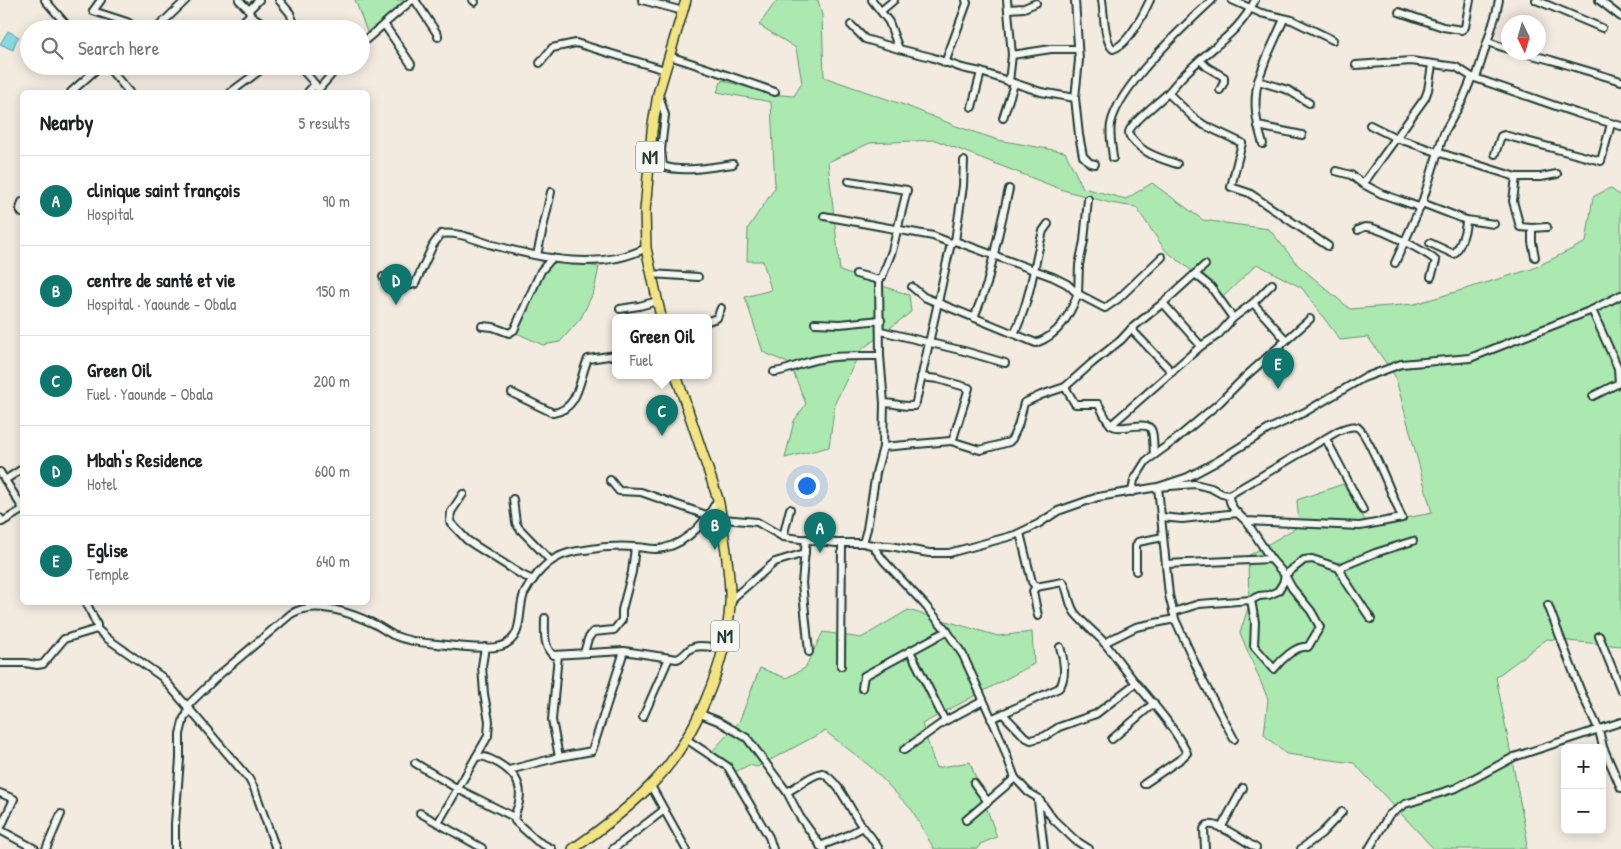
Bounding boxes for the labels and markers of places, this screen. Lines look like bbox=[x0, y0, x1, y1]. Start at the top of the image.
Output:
pin: D bbox=[380, 264, 412, 305]
pin: E bbox=[1262, 348, 1294, 389]
pin: C bbox=[646, 395, 678, 436]
pin: B bbox=[699, 509, 731, 550]
pin: A bbox=[804, 512, 836, 553]

